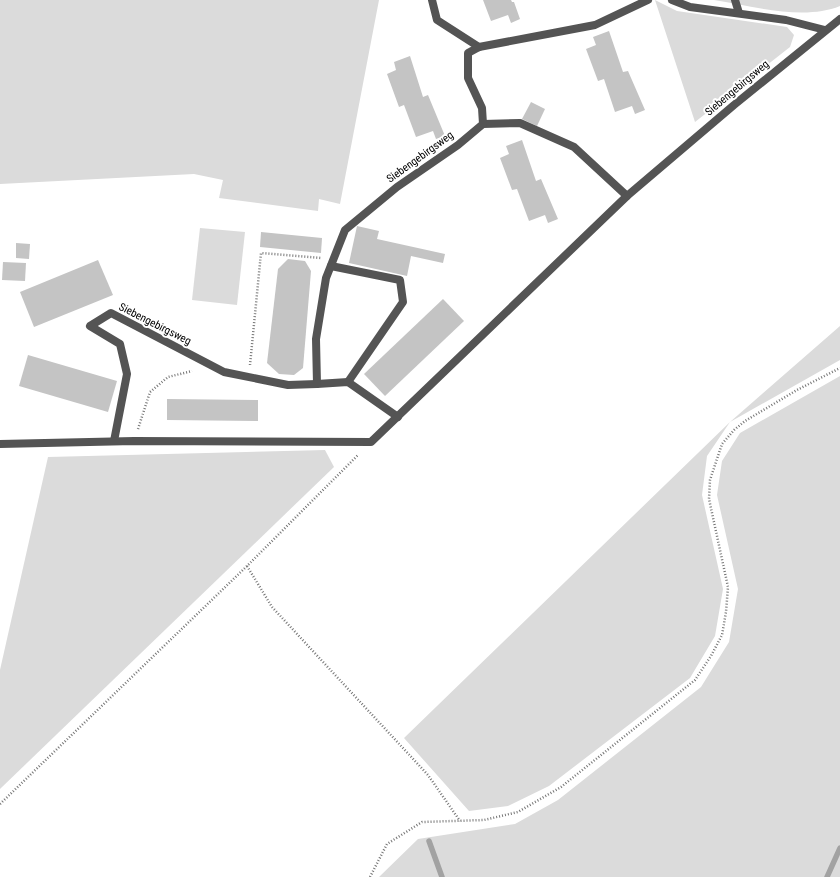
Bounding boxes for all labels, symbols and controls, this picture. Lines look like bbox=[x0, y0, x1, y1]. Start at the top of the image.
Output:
street label: Siebengebirgsweg bbox=[702, 58, 772, 118]
street label: Siebengebirgsweg bbox=[384, 128, 456, 186]
street label: Siebengebirgsweg bbox=[117, 300, 193, 348]

